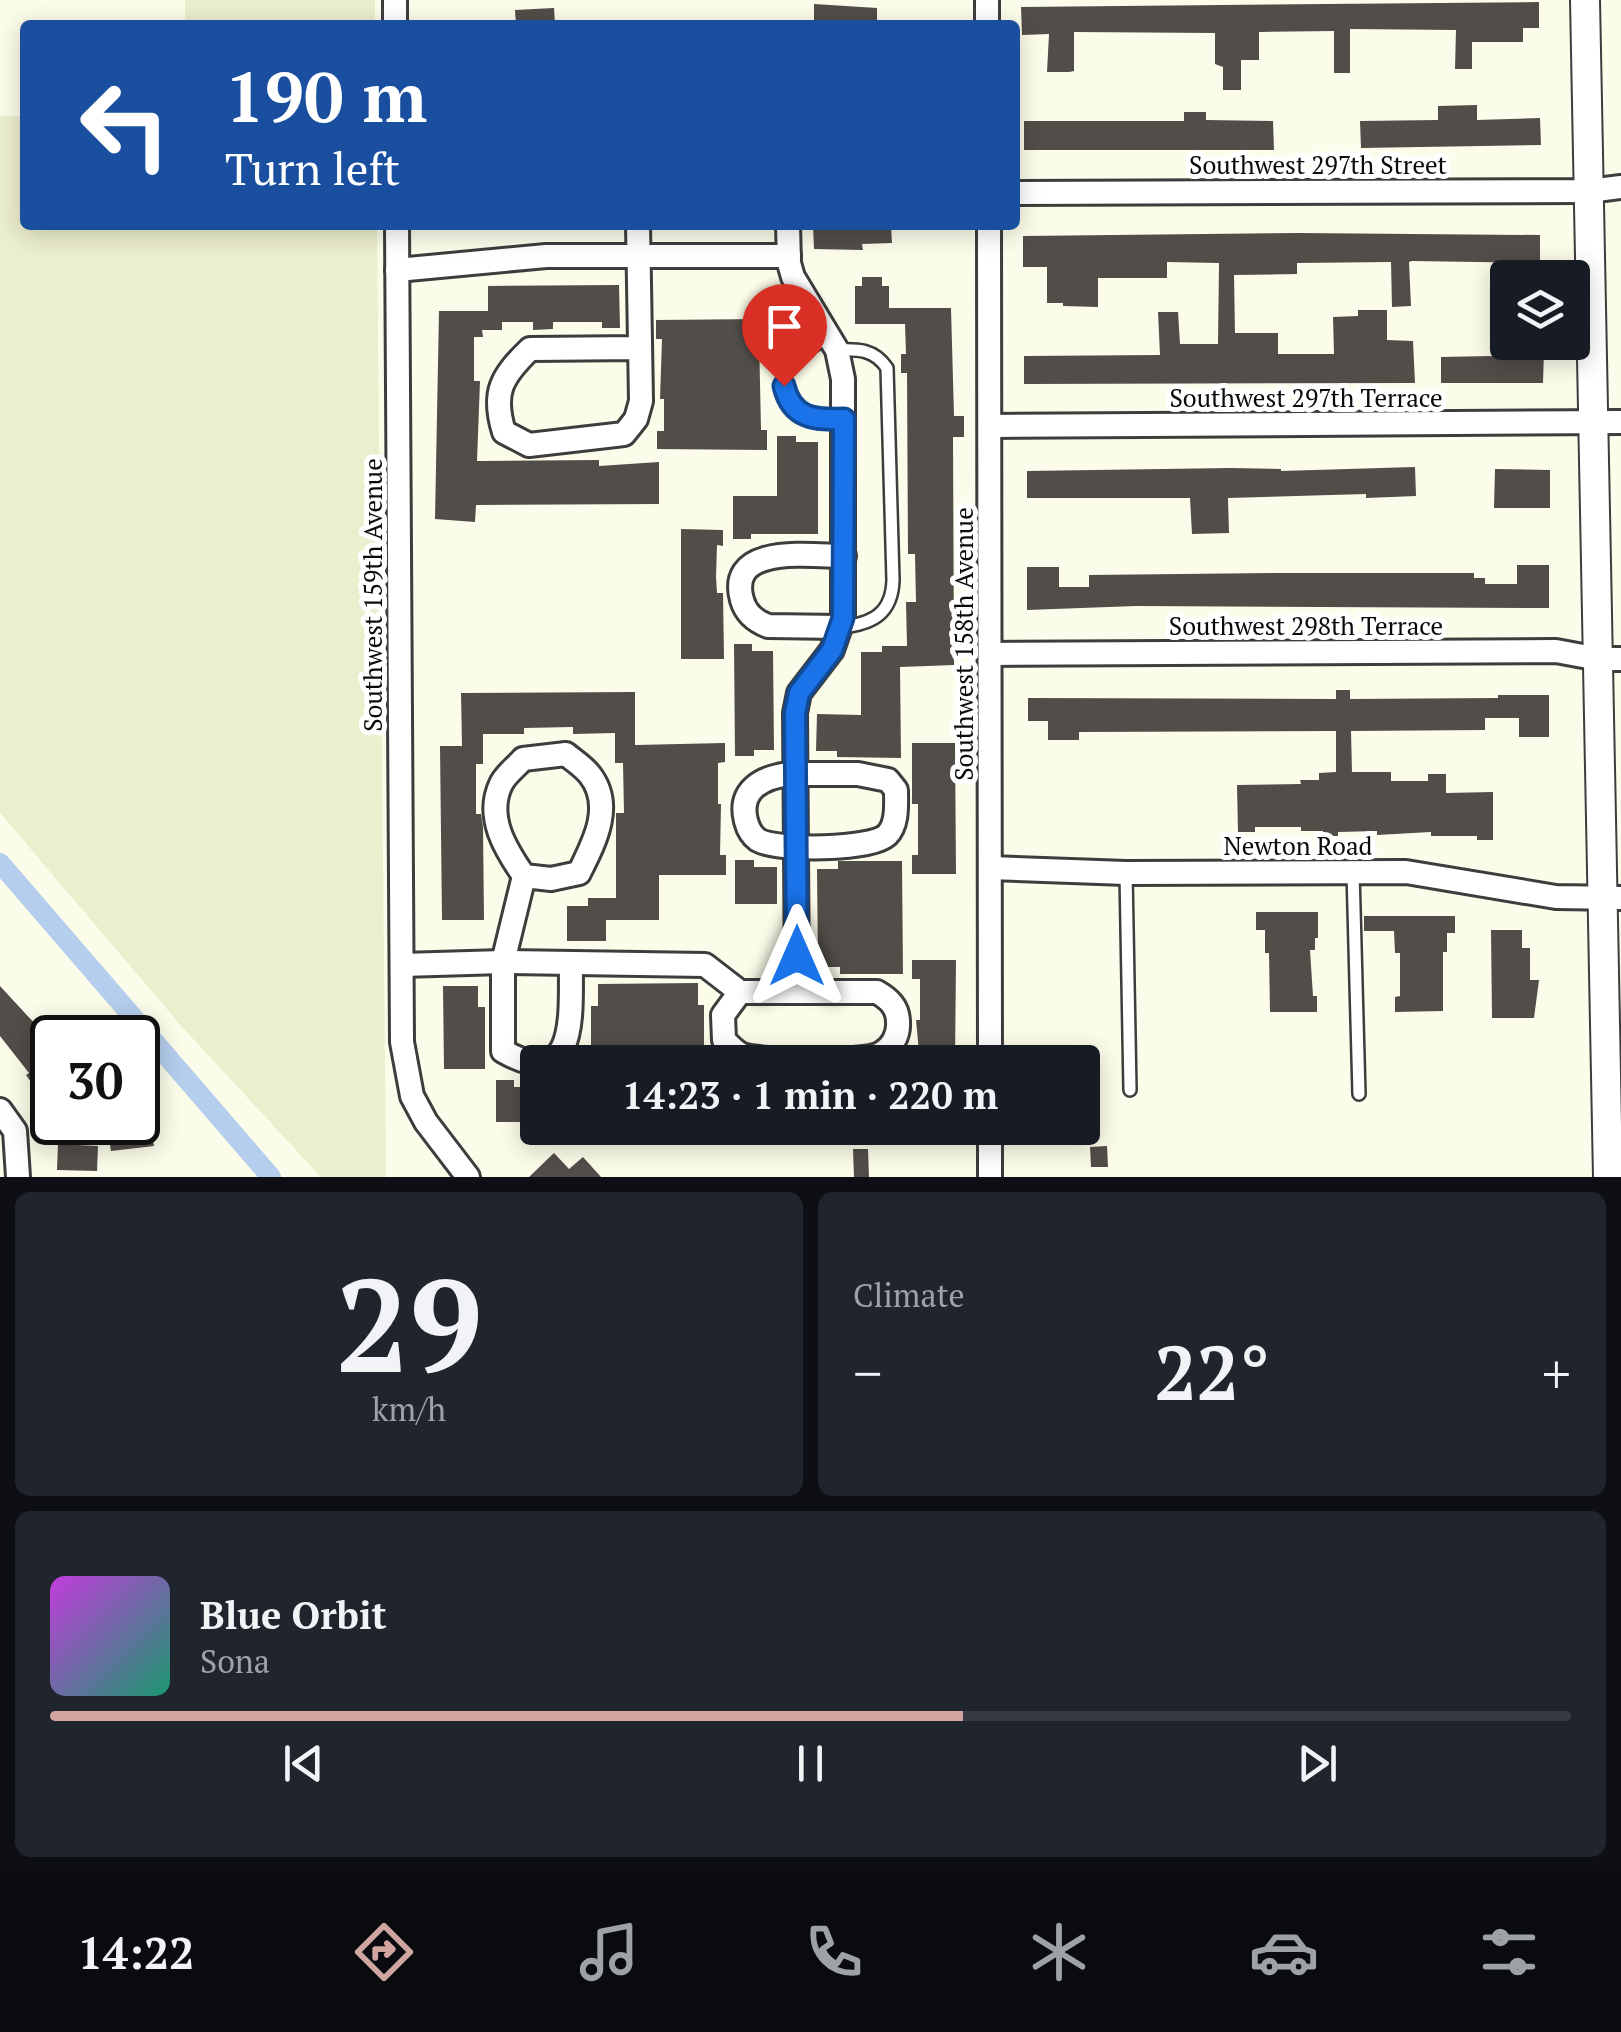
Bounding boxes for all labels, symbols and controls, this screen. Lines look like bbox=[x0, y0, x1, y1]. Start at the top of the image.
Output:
text: 190 m bbox=[225, 49, 427, 142]
icon: left bbox=[60, 60, 190, 190]
text: Turn left bbox=[225, 138, 400, 198]
street label: Southwest 297th Street bbox=[1189, 148, 1447, 181]
map controls bbox=[1490, 260, 1590, 360]
button: layers bbox=[1490, 260, 1590, 360]
pin bbox=[742, 284, 827, 387]
icon: arrive bbox=[757, 299, 812, 354]
street label: Southwest 297th Terrace bbox=[1169, 381, 1443, 414]
street label: Southwest 159th Avenue bbox=[356, 458, 389, 732]
street label: Southwest 158th Avenue bbox=[947, 507, 980, 781]
street label: Southwest 298th Terrace bbox=[1169, 609, 1443, 642]
street label: Newton Road bbox=[1224, 829, 1373, 862]
position arrow bbox=[745, 904, 849, 1008]
speed limit sign: 30 bbox=[30, 1015, 160, 1145]
text: 14:23 · 1 min · 220 m bbox=[622, 1070, 998, 1120]
text: 29 bbox=[336, 1237, 482, 1409]
text: Climate bbox=[853, 1274, 965, 1316]
text: 22° bbox=[1154, 1322, 1270, 1421]
text: − bbox=[853, 1336, 882, 1409]
text: + bbox=[1542, 1336, 1571, 1409]
text: km/h bbox=[372, 1388, 446, 1430]
text: Blue Orbit bbox=[200, 1590, 387, 1640]
text: Sona bbox=[200, 1640, 270, 1682]
icon: previous bbox=[276, 1736, 331, 1791]
icon: pause bbox=[783, 1736, 838, 1791]
icon: next bbox=[1290, 1736, 1345, 1791]
icon: directions bbox=[349, 1917, 419, 1987]
icon: music bbox=[574, 1917, 644, 1987]
icon: phone bbox=[799, 1917, 869, 1987]
icon: climate bbox=[1024, 1917, 1094, 1987]
icon: car bbox=[1249, 1917, 1319, 1987]
icon: filters bbox=[1474, 1917, 1544, 1987]
text: 14:22 bbox=[77, 1922, 195, 1982]

